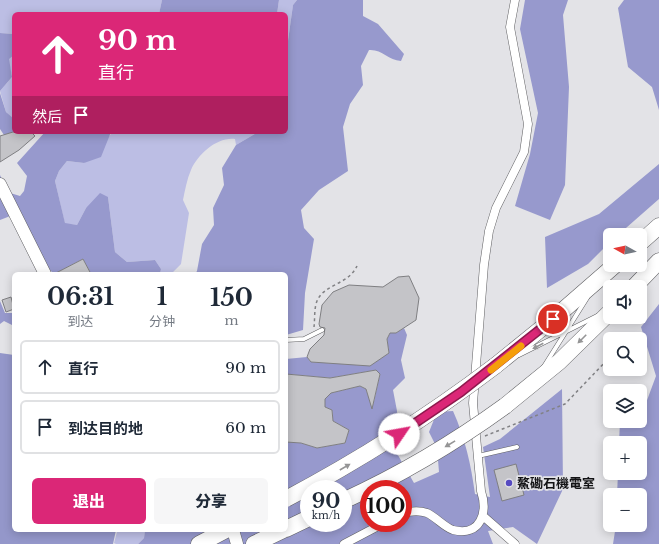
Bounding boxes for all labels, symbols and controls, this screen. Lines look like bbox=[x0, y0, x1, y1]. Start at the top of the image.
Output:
text: 90 m bbox=[98, 23, 176, 58]
icon: ahead bbox=[32, 28, 84, 80]
text: 直行 bbox=[98, 62, 134, 84]
icon: arrive bbox=[70, 104, 92, 126]
text: 然后 bbox=[32, 107, 62, 126]
north arrow bbox=[603, 228, 647, 272]
map controls bbox=[603, 228, 647, 532]
button: sound bbox=[603, 280, 647, 324]
text: 06:31 bbox=[47, 282, 114, 311]
text: 1 bbox=[157, 282, 167, 311]
text: 150 bbox=[210, 283, 253, 312]
pin bbox=[536, 302, 570, 336]
icon: arrive bbox=[542, 308, 564, 330]
text: m bbox=[224, 312, 238, 329]
text: 到达 bbox=[67, 313, 93, 330]
text: 分钟 bbox=[149, 313, 175, 330]
button: search bbox=[603, 332, 647, 376]
one-way arrow bbox=[578, 334, 587, 344]
one-way arrow bbox=[532, 343, 543, 350]
icon: ahead bbox=[34, 356, 56, 378]
text: 90 m bbox=[225, 358, 266, 377]
text: 直行 bbox=[68, 359, 98, 378]
button: layers bbox=[603, 384, 647, 428]
position arrow bbox=[378, 413, 420, 455]
icon: arrive bbox=[34, 416, 56, 438]
text: 60 m bbox=[225, 418, 266, 437]
text: 到达目的地 bbox=[68, 419, 143, 438]
button: + bbox=[603, 436, 647, 480]
one-way arrow bbox=[444, 440, 456, 447]
one-way arrow bbox=[340, 463, 350, 471]
place label: 鰲磡石機電室 bbox=[517, 475, 595, 492]
button: 退出 bbox=[32, 478, 146, 524]
button: 分享 bbox=[154, 478, 268, 524]
marker: 鰲磡石機電室 bbox=[504, 478, 514, 488]
speed limit sign: 100 bbox=[360, 480, 412, 532]
button: − bbox=[603, 488, 647, 532]
text: 90 bbox=[312, 489, 340, 513]
text: km/h bbox=[312, 509, 340, 522]

